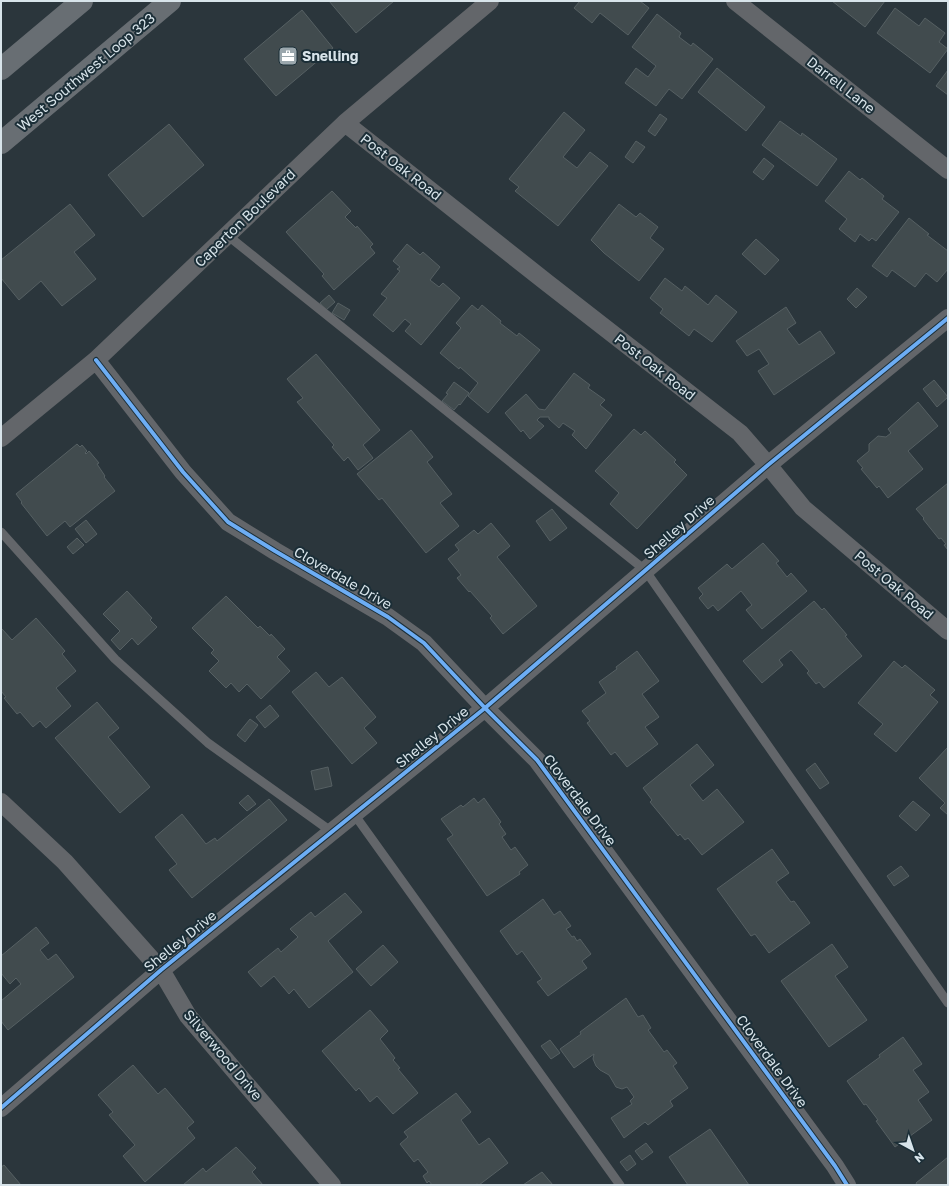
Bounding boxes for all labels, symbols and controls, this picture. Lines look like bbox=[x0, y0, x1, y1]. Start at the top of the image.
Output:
street label: West Southwest Loop 323 bbox=[13, 9, 158, 134]
office icon: Snelling bbox=[277, 45, 299, 67]
place label: Snelling bbox=[302, 47, 358, 64]
street label: Darrell Lane bbox=[804, 53, 879, 116]
street label: Post Oak Road bbox=[357, 130, 445, 203]
street label: Caperton Boulevard bbox=[191, 165, 299, 270]
street label: Post Oak Road bbox=[611, 330, 699, 403]
street label: Shelley Drive bbox=[640, 491, 718, 562]
street label: Cloverdale Drive bbox=[291, 543, 395, 612]
street label: Post Oak Road bbox=[851, 547, 937, 623]
street label: Shelley Drive bbox=[392, 702, 471, 771]
street label: Cloverdale Drive bbox=[540, 751, 620, 849]
street label: Shelley Drive bbox=[140, 906, 219, 975]
street label: Silverwood Drive bbox=[181, 1006, 266, 1103]
street label: Cloverdale Drive bbox=[733, 1011, 812, 1110]
north arrow bbox=[893, 1130, 933, 1170]
text: N bbox=[912, 1150, 927, 1166]

